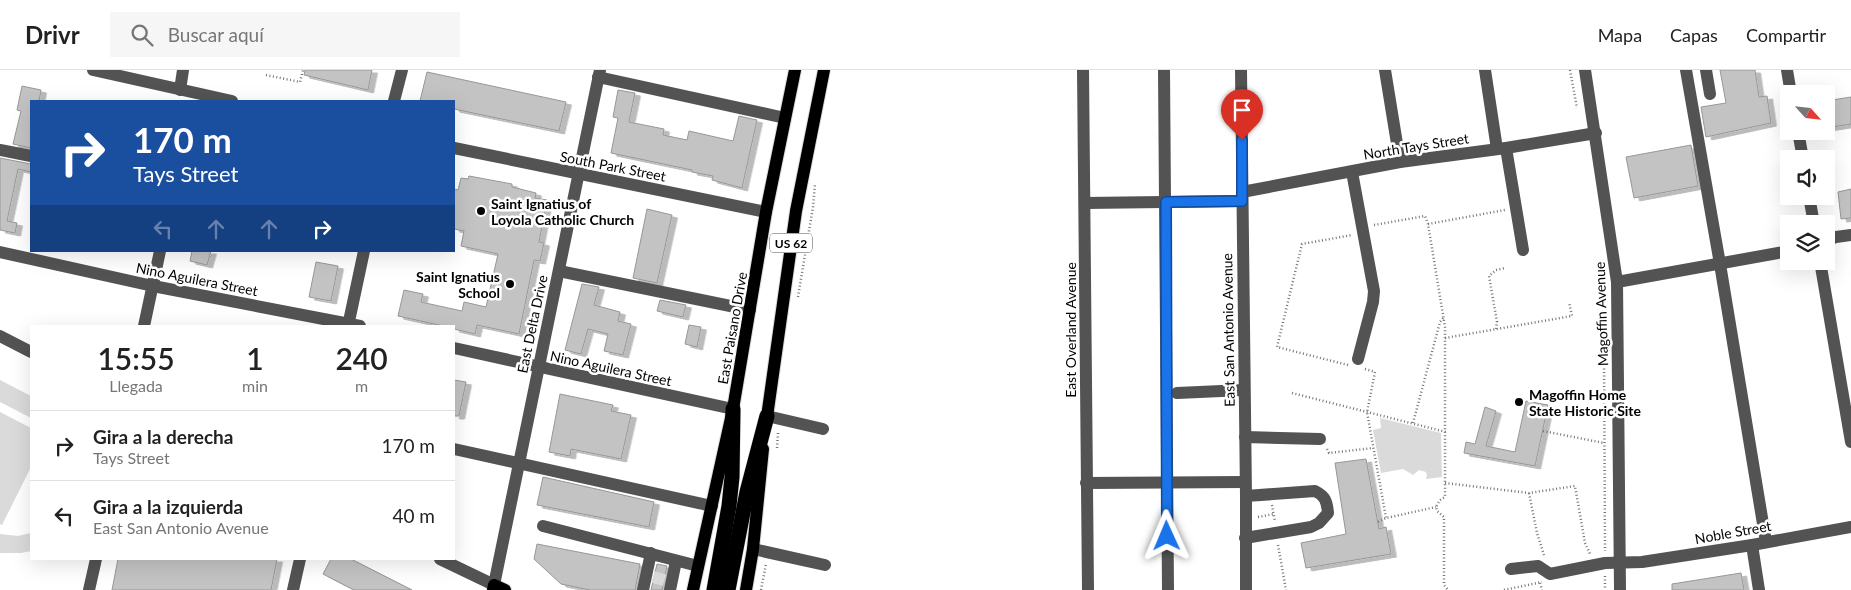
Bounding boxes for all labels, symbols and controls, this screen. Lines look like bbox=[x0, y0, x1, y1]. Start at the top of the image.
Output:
search box bbox=[110, 12, 460, 57]
text: Drivr bbox=[25, 20, 80, 49]
icon: search bbox=[128, 21, 156, 49]
text: Buscar aquí bbox=[168, 23, 264, 46]
text: Mapa bbox=[1598, 24, 1642, 46]
text: Capas bbox=[1670, 24, 1718, 46]
text: Compartir bbox=[1746, 24, 1826, 46]
north arrow bbox=[1780, 85, 1835, 140]
map controls bbox=[1780, 85, 1835, 270]
pin bbox=[1221, 89, 1263, 140]
icon: arrive bbox=[1228, 96, 1256, 124]
text: 170 m bbox=[133, 118, 232, 160]
icon: right bbox=[50, 120, 115, 185]
street label: North Tays Street bbox=[1362, 129, 1470, 163]
street label: South Park Street bbox=[559, 147, 667, 185]
button: sound bbox=[1780, 150, 1835, 205]
text: Tays Street bbox=[133, 160, 238, 187]
place label: Saint Ignatius of Loyola Catholic Church bbox=[491, 195, 634, 228]
marker: Saint Ignatius of Loyola Catholic Church bbox=[475, 205, 487, 217]
icon: left bbox=[149, 215, 177, 243]
icon: ahead bbox=[202, 215, 230, 243]
icon: ahead bbox=[255, 215, 283, 243]
icon: right bbox=[308, 215, 336, 243]
button: layers bbox=[1780, 215, 1835, 270]
road number: US 62 bbox=[770, 234, 812, 252]
street label: East San Antonio Avenue bbox=[1218, 253, 1238, 407]
street label: Nino Aguilera Street bbox=[135, 259, 259, 299]
street label: East Overland Avenue bbox=[1062, 262, 1079, 398]
street label: Magoffin Avenue bbox=[1591, 262, 1611, 366]
place label: Saint Ignatius School bbox=[416, 268, 500, 301]
street label: East Paisano Drive bbox=[714, 270, 750, 386]
street label: East Delta Drive bbox=[513, 273, 551, 375]
marker: Saint Ignatius School bbox=[504, 278, 516, 290]
text: 15:55 bbox=[97, 340, 175, 376]
text: 1 bbox=[246, 340, 264, 376]
text: 240 bbox=[335, 340, 388, 376]
street label: Nino Aguilera Street bbox=[549, 347, 673, 389]
text: Llegada bbox=[109, 376, 163, 395]
text: min bbox=[242, 376, 268, 395]
text: m bbox=[355, 376, 368, 395]
place label: Magoffin Home State Historic Site bbox=[1529, 386, 1641, 419]
marker: Magoffin Home State Historic Site bbox=[1513, 396, 1525, 408]
text: Gira a la derecha bbox=[93, 425, 233, 448]
icon: right bbox=[50, 432, 78, 460]
text: 170 m bbox=[381, 434, 435, 457]
text: Tays Street bbox=[93, 448, 170, 467]
text: Gira a la izquierda bbox=[93, 495, 243, 518]
icon: left bbox=[50, 502, 78, 530]
text: 40 m bbox=[392, 504, 435, 527]
position arrow bbox=[1140, 509, 1192, 561]
street label: Noble Street bbox=[1693, 517, 1773, 547]
text: East San Antonio Avenue bbox=[93, 518, 269, 537]

